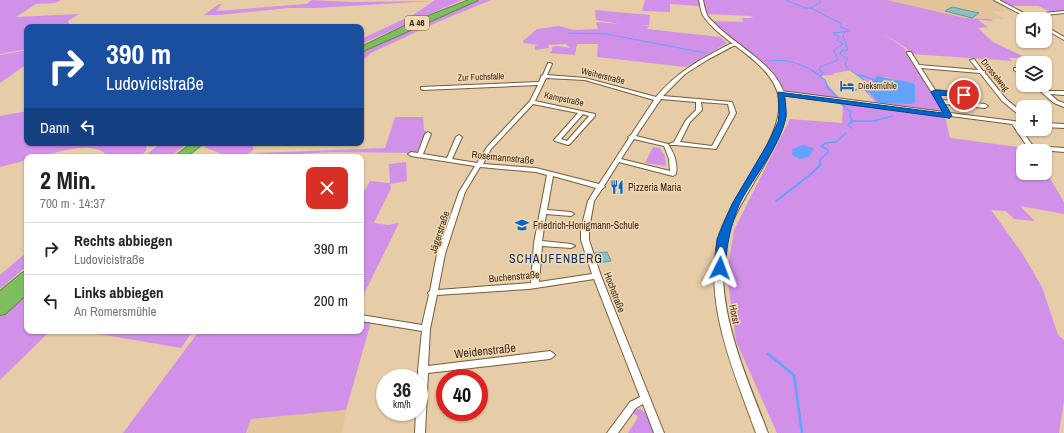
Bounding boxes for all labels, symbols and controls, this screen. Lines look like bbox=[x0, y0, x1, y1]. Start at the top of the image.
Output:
map controls bbox=[1016, 12, 1052, 180]
button: sound bbox=[1016, 12, 1052, 48]
road number: A 46 bbox=[405, 16, 429, 30]
text: 390 m bbox=[106, 35, 171, 73]
icon: right bbox=[40, 40, 92, 92]
street label: Drosselweg bbox=[978, 56, 1012, 94]
button: layers bbox=[1016, 56, 1052, 92]
street label: Weiherstraße bbox=[580, 65, 626, 87]
street label: Zur Fuchsfalle bbox=[457, 70, 505, 84]
text: Ludovicistraße bbox=[106, 71, 204, 96]
hotel icon: Dieksmühle bbox=[839, 78, 855, 94]
pin bbox=[947, 78, 981, 112]
place label: Dieksmühle bbox=[858, 80, 897, 92]
icon: arrive bbox=[953, 84, 975, 106]
street label: Kampstraße bbox=[543, 89, 585, 109]
button: + bbox=[1016, 100, 1052, 136]
icon: left bbox=[77, 116, 99, 138]
text: Dann bbox=[40, 117, 69, 138]
button: − bbox=[1016, 144, 1052, 180]
street label: Rosemannstraße bbox=[471, 148, 535, 167]
text: 2 Min. bbox=[40, 164, 96, 196]
button: close bbox=[306, 167, 348, 209]
restaurant icon: Pizzeria Maria bbox=[609, 179, 625, 195]
place label: Pizzeria Maria bbox=[628, 181, 682, 194]
text: 700 m · 14:37 bbox=[40, 195, 105, 212]
street label: Jägerstraße bbox=[427, 209, 453, 255]
school or university icon: Friedrich-Honigmann-Schule bbox=[514, 217, 530, 233]
place label: Friedrich-Honigmann-Schule bbox=[533, 219, 639, 232]
text: Rechts abbiegen bbox=[74, 230, 172, 251]
icon: right bbox=[40, 238, 62, 260]
text: 390 m bbox=[314, 238, 348, 259]
position arrow bbox=[699, 247, 741, 289]
text: Ludovicistraße bbox=[74, 251, 145, 268]
district label: SCHAUFENBERG bbox=[509, 251, 603, 267]
street label: Buchenstraße bbox=[488, 268, 540, 285]
street label: Hochstraße bbox=[601, 270, 628, 315]
text: Links abbiegen bbox=[74, 282, 164, 303]
icon: left bbox=[40, 290, 62, 312]
text: 200 m bbox=[314, 290, 348, 311]
text: An Romersmühle bbox=[74, 303, 156, 320]
street label: Horst bbox=[726, 303, 743, 326]
street label: Weidenstraße bbox=[454, 340, 516, 362]
speed limit sign: 40 bbox=[436, 369, 488, 421]
text: 36 bbox=[393, 376, 411, 403]
text: km/h bbox=[393, 398, 411, 411]

